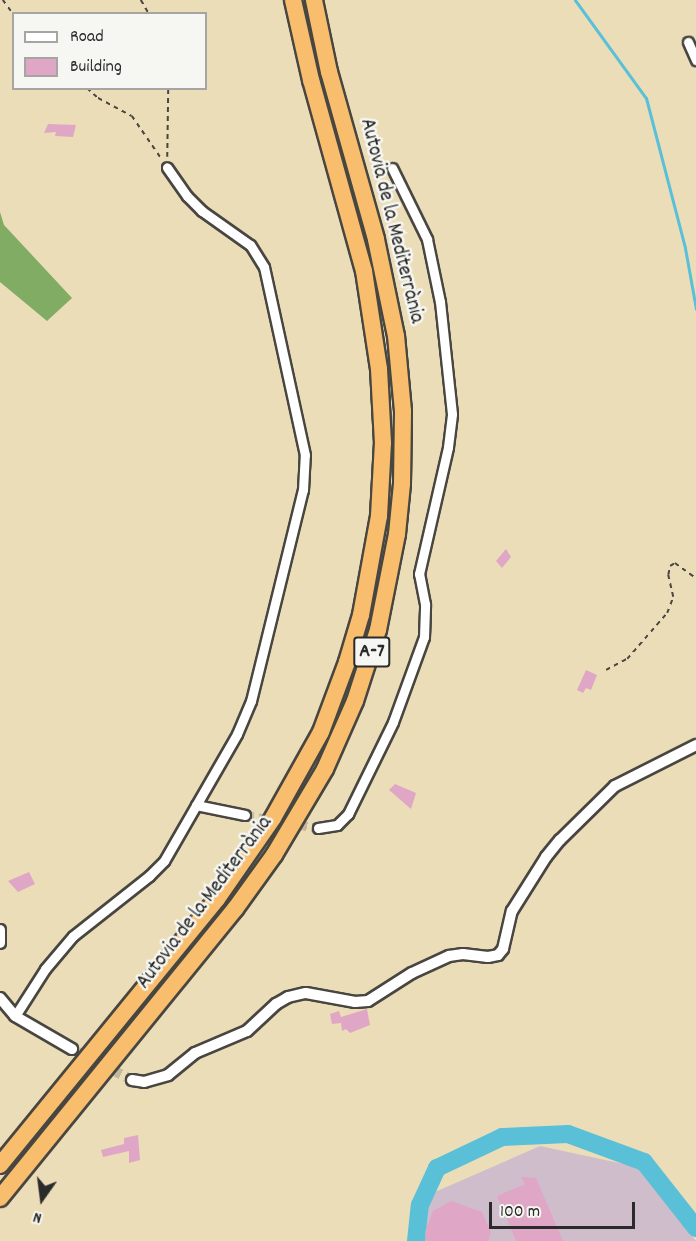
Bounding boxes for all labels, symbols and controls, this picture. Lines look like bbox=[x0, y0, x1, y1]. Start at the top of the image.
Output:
legend bbox=[12, 12, 207, 90]
text: Road bbox=[70, 25, 104, 50]
text: Building bbox=[70, 55, 122, 80]
street label: Autovia de la Mediterrània bbox=[353, 116, 429, 326]
road number: A-7 bbox=[352, 635, 392, 669]
street label: Autovia de la Mediterrània bbox=[132, 812, 278, 994]
north arrow bbox=[12, 1169, 72, 1229]
scale bar bbox=[492, 1190, 638, 1228]
text: 100 m bbox=[500, 1200, 540, 1225]
text: N bbox=[31, 1205, 44, 1229]

